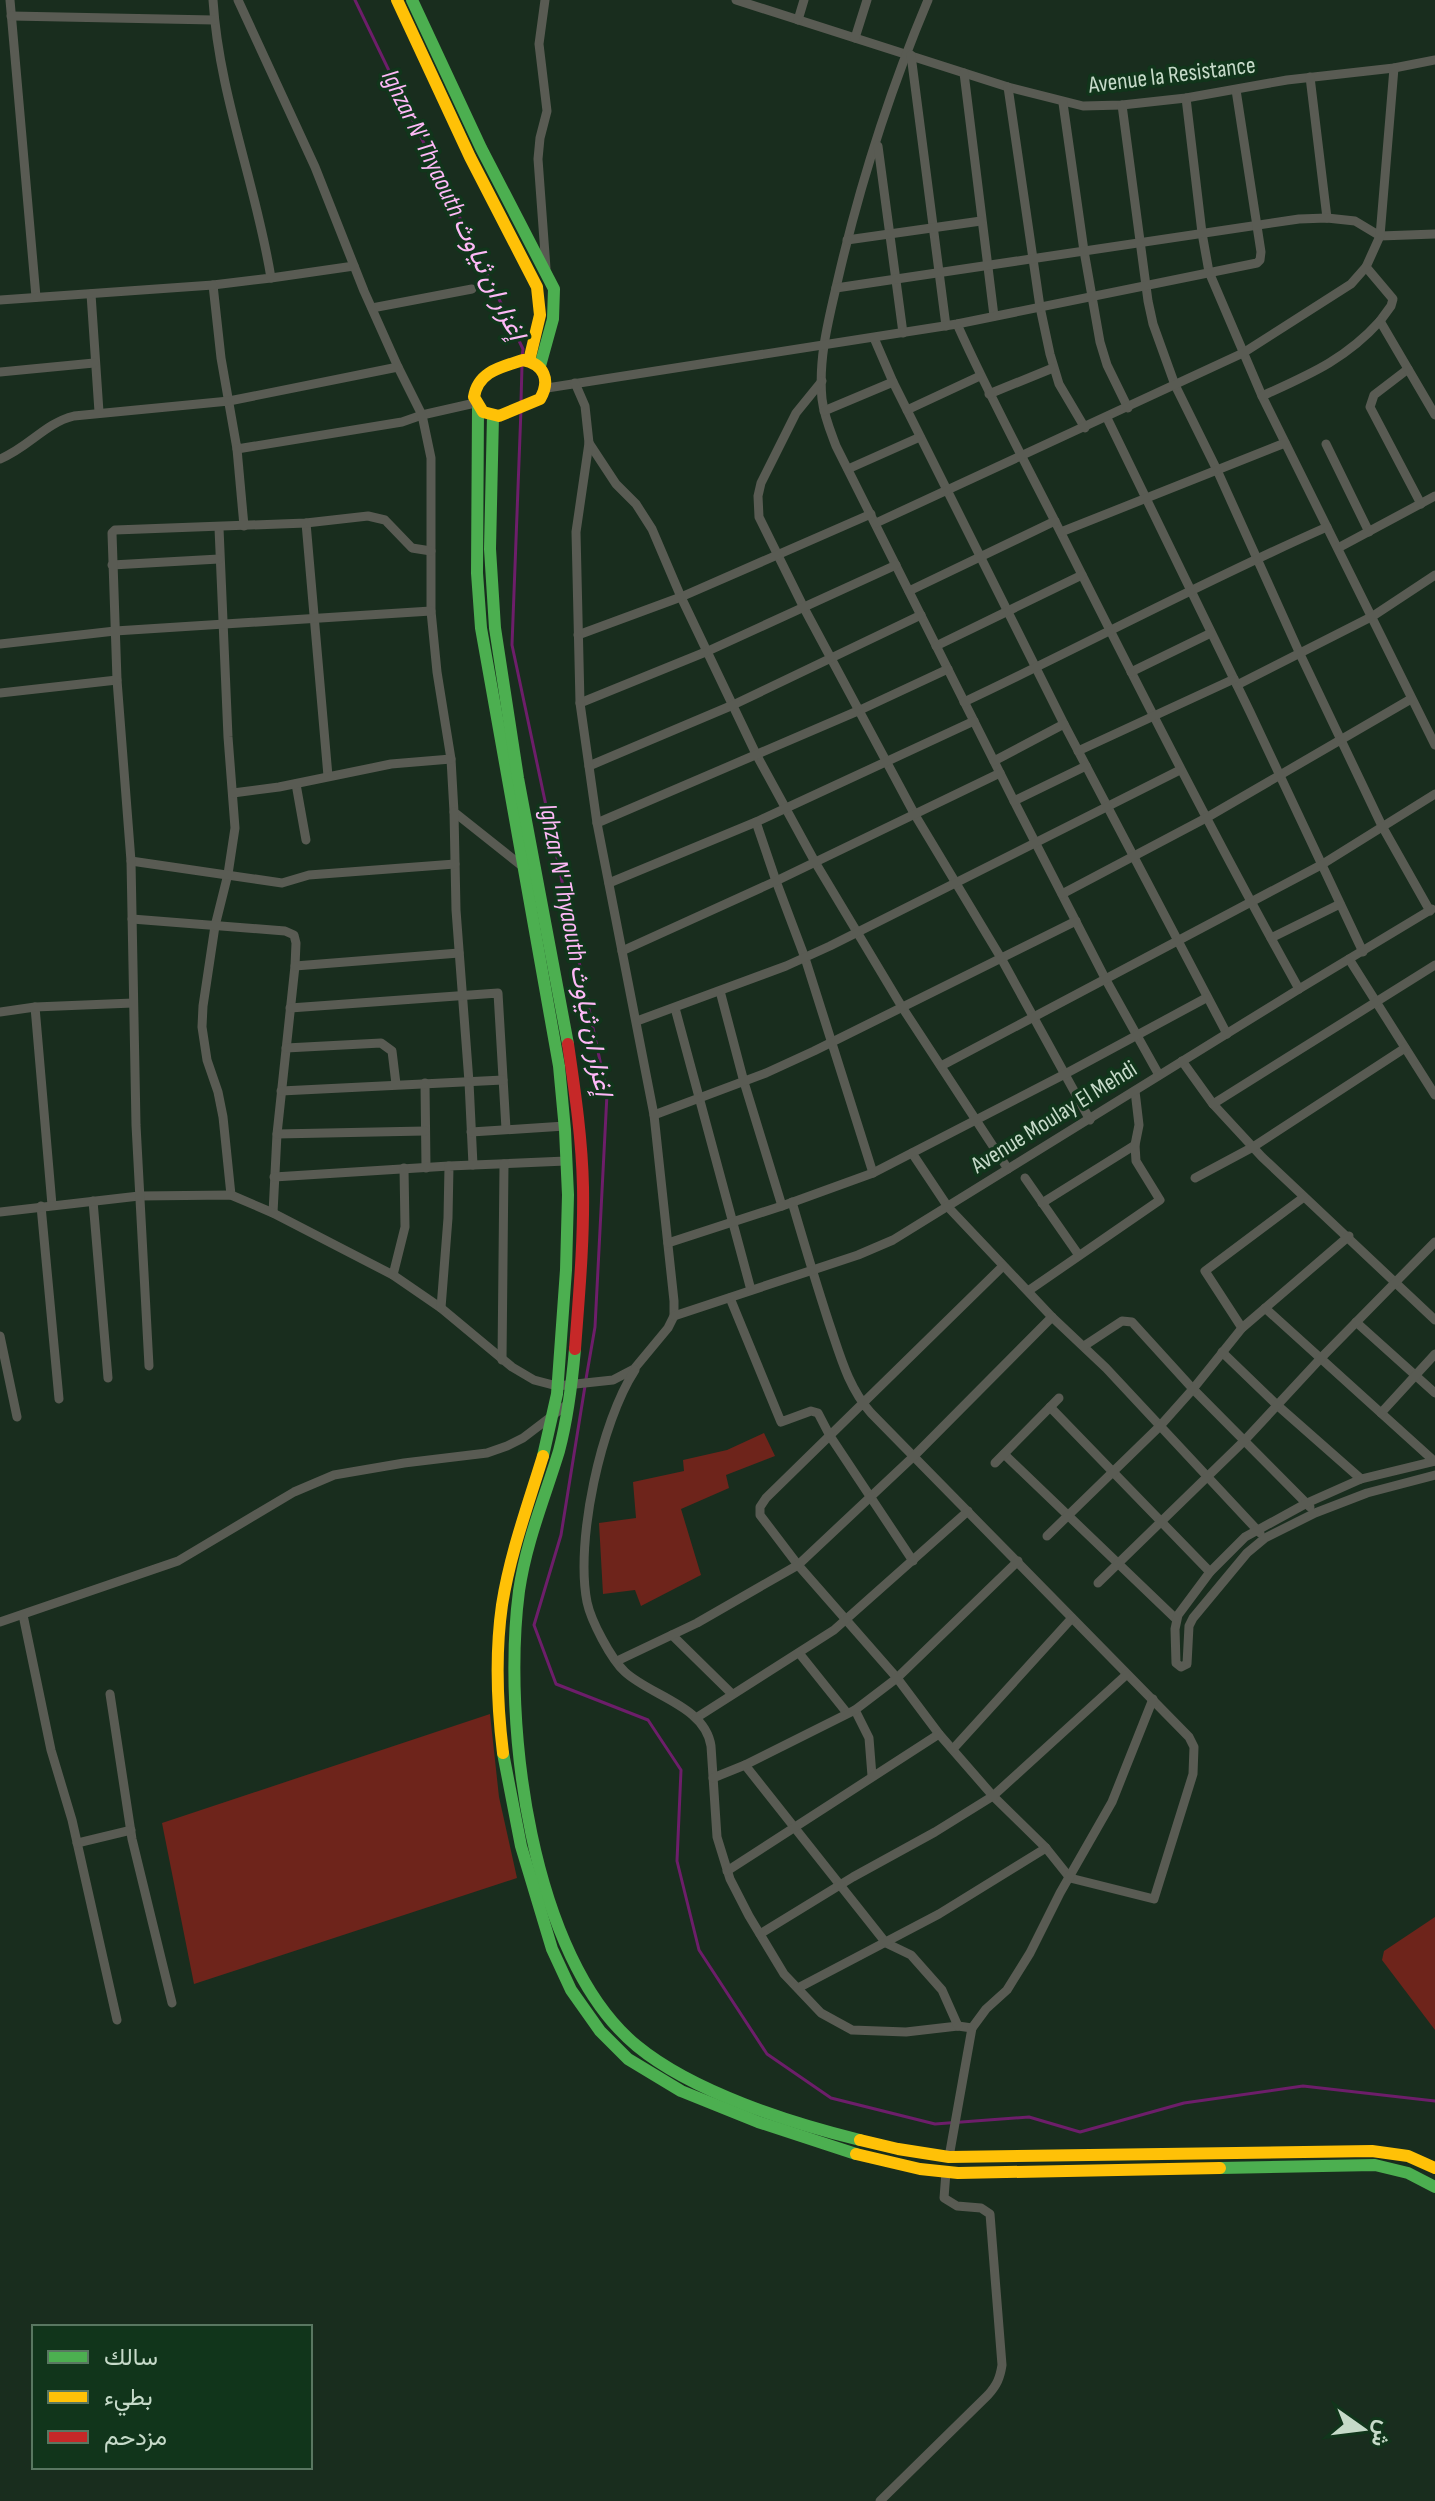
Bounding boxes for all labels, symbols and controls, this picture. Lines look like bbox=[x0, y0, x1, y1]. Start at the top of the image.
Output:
street label: Avenue la Resistance bbox=[1086, 50, 1257, 100]
water label: Ighzar N' Thyaouth إغزار ان ثياوث bbox=[374, 65, 533, 348]
water label: Ighzar N' Thyaouth إغزار ان ثياوث bbox=[531, 801, 619, 1101]
street label: Avenue Moulay El Mehdi bbox=[965, 1054, 1142, 1180]
legend bbox=[32, 2325, 312, 2469]
text: سالك bbox=[104, 2343, 158, 2372]
text: بطيء bbox=[104, 2383, 153, 2416]
north arrow bbox=[1323, 2389, 1403, 2469]
text: ش bbox=[1365, 2417, 1397, 2450]
text: مزدحم bbox=[104, 2423, 167, 2453]

